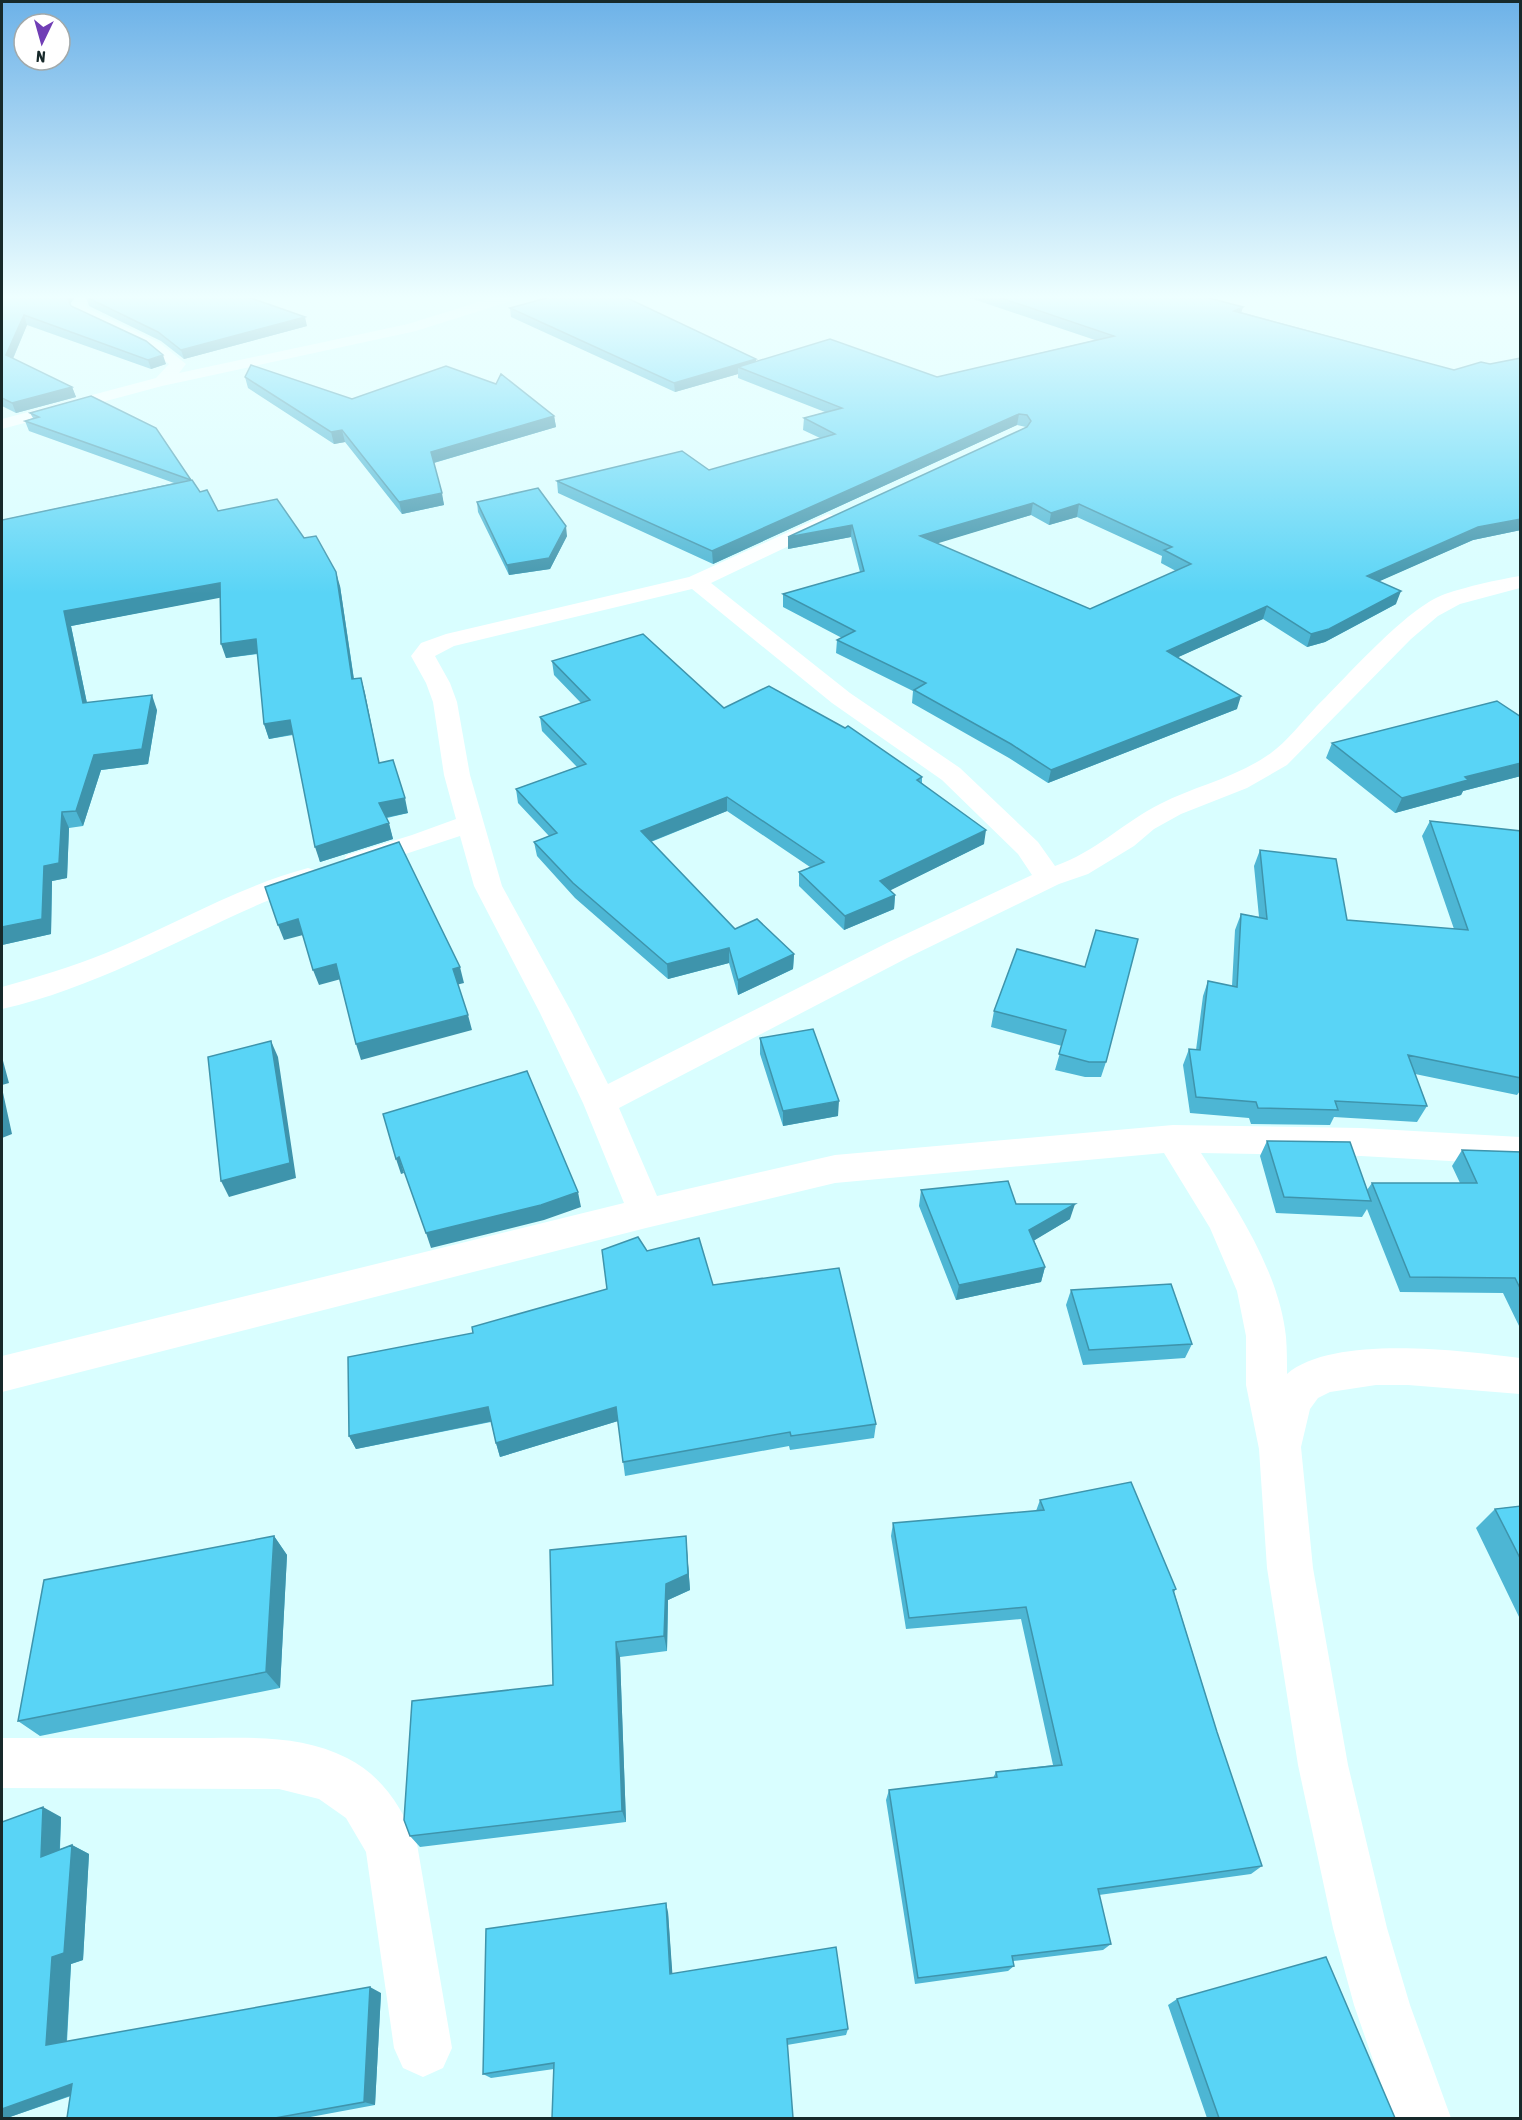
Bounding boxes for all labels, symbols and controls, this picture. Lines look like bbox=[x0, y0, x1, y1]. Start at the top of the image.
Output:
north arrow bbox=[12, 12, 72, 72]
text: N bbox=[35, 48, 46, 66]

